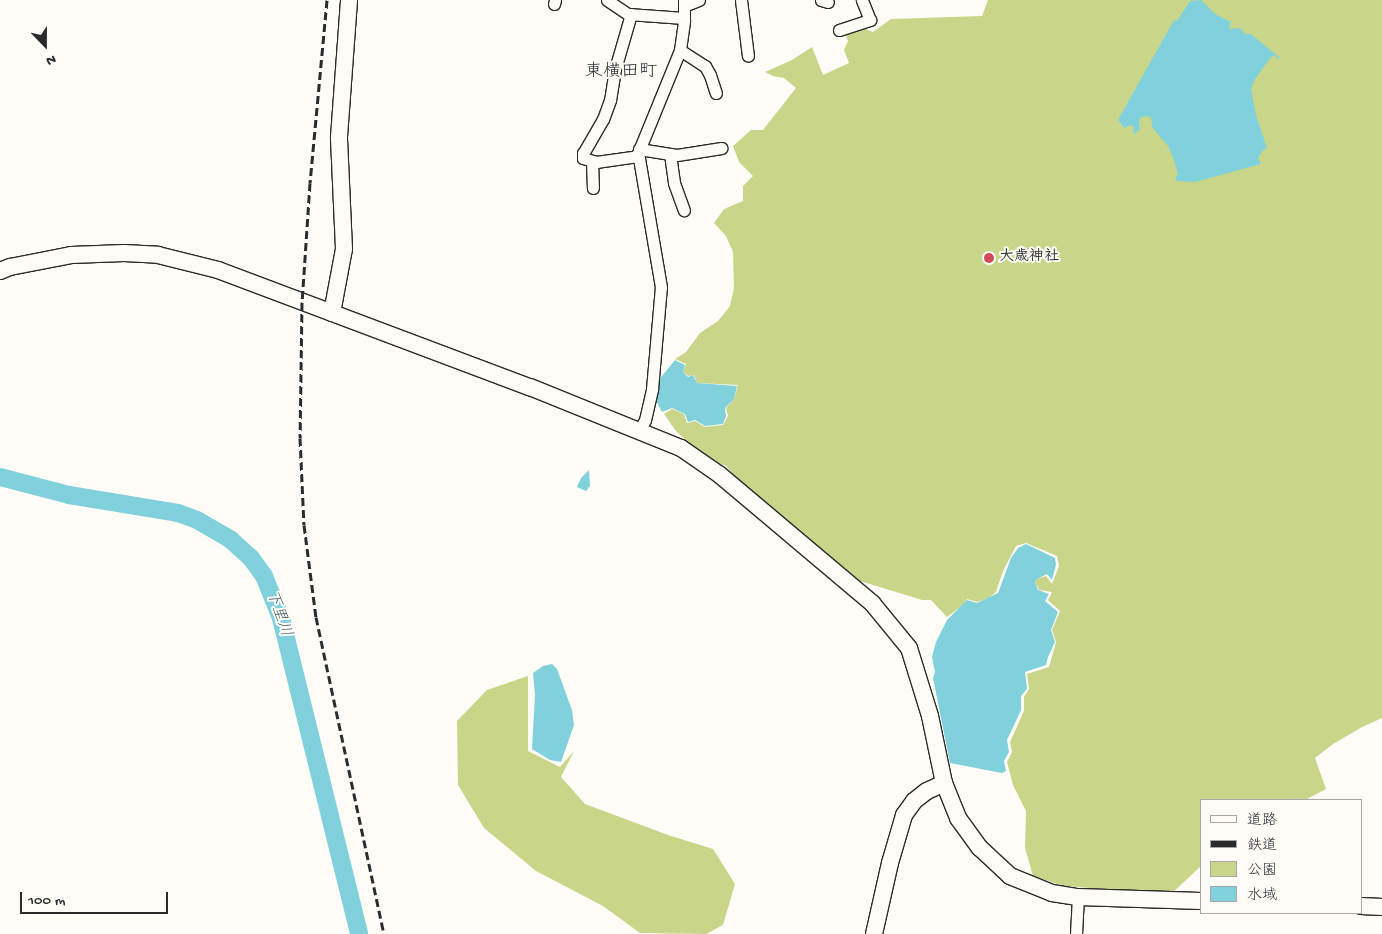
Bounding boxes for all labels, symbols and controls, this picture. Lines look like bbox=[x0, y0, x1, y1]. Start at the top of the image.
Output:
north arrow bbox=[20, 20, 70, 70]
text: N bbox=[43, 50, 58, 69]
district label: 東横田町 bbox=[585, 62, 657, 84]
place label: 大歳神社 bbox=[999, 249, 1059, 267]
marker: 大歳神社 bbox=[983, 252, 995, 264]
water label: 下里川 bbox=[260, 588, 294, 640]
legend bbox=[1200, 799, 1362, 914]
text: 道路 bbox=[1247, 812, 1277, 830]
text: 鉄道 bbox=[1247, 837, 1277, 855]
text: 公園 bbox=[1247, 862, 1277, 880]
scale bar bbox=[22, 882, 170, 914]
text: 水域 bbox=[1247, 887, 1277, 905]
text: 100 m bbox=[28, 892, 65, 910]

